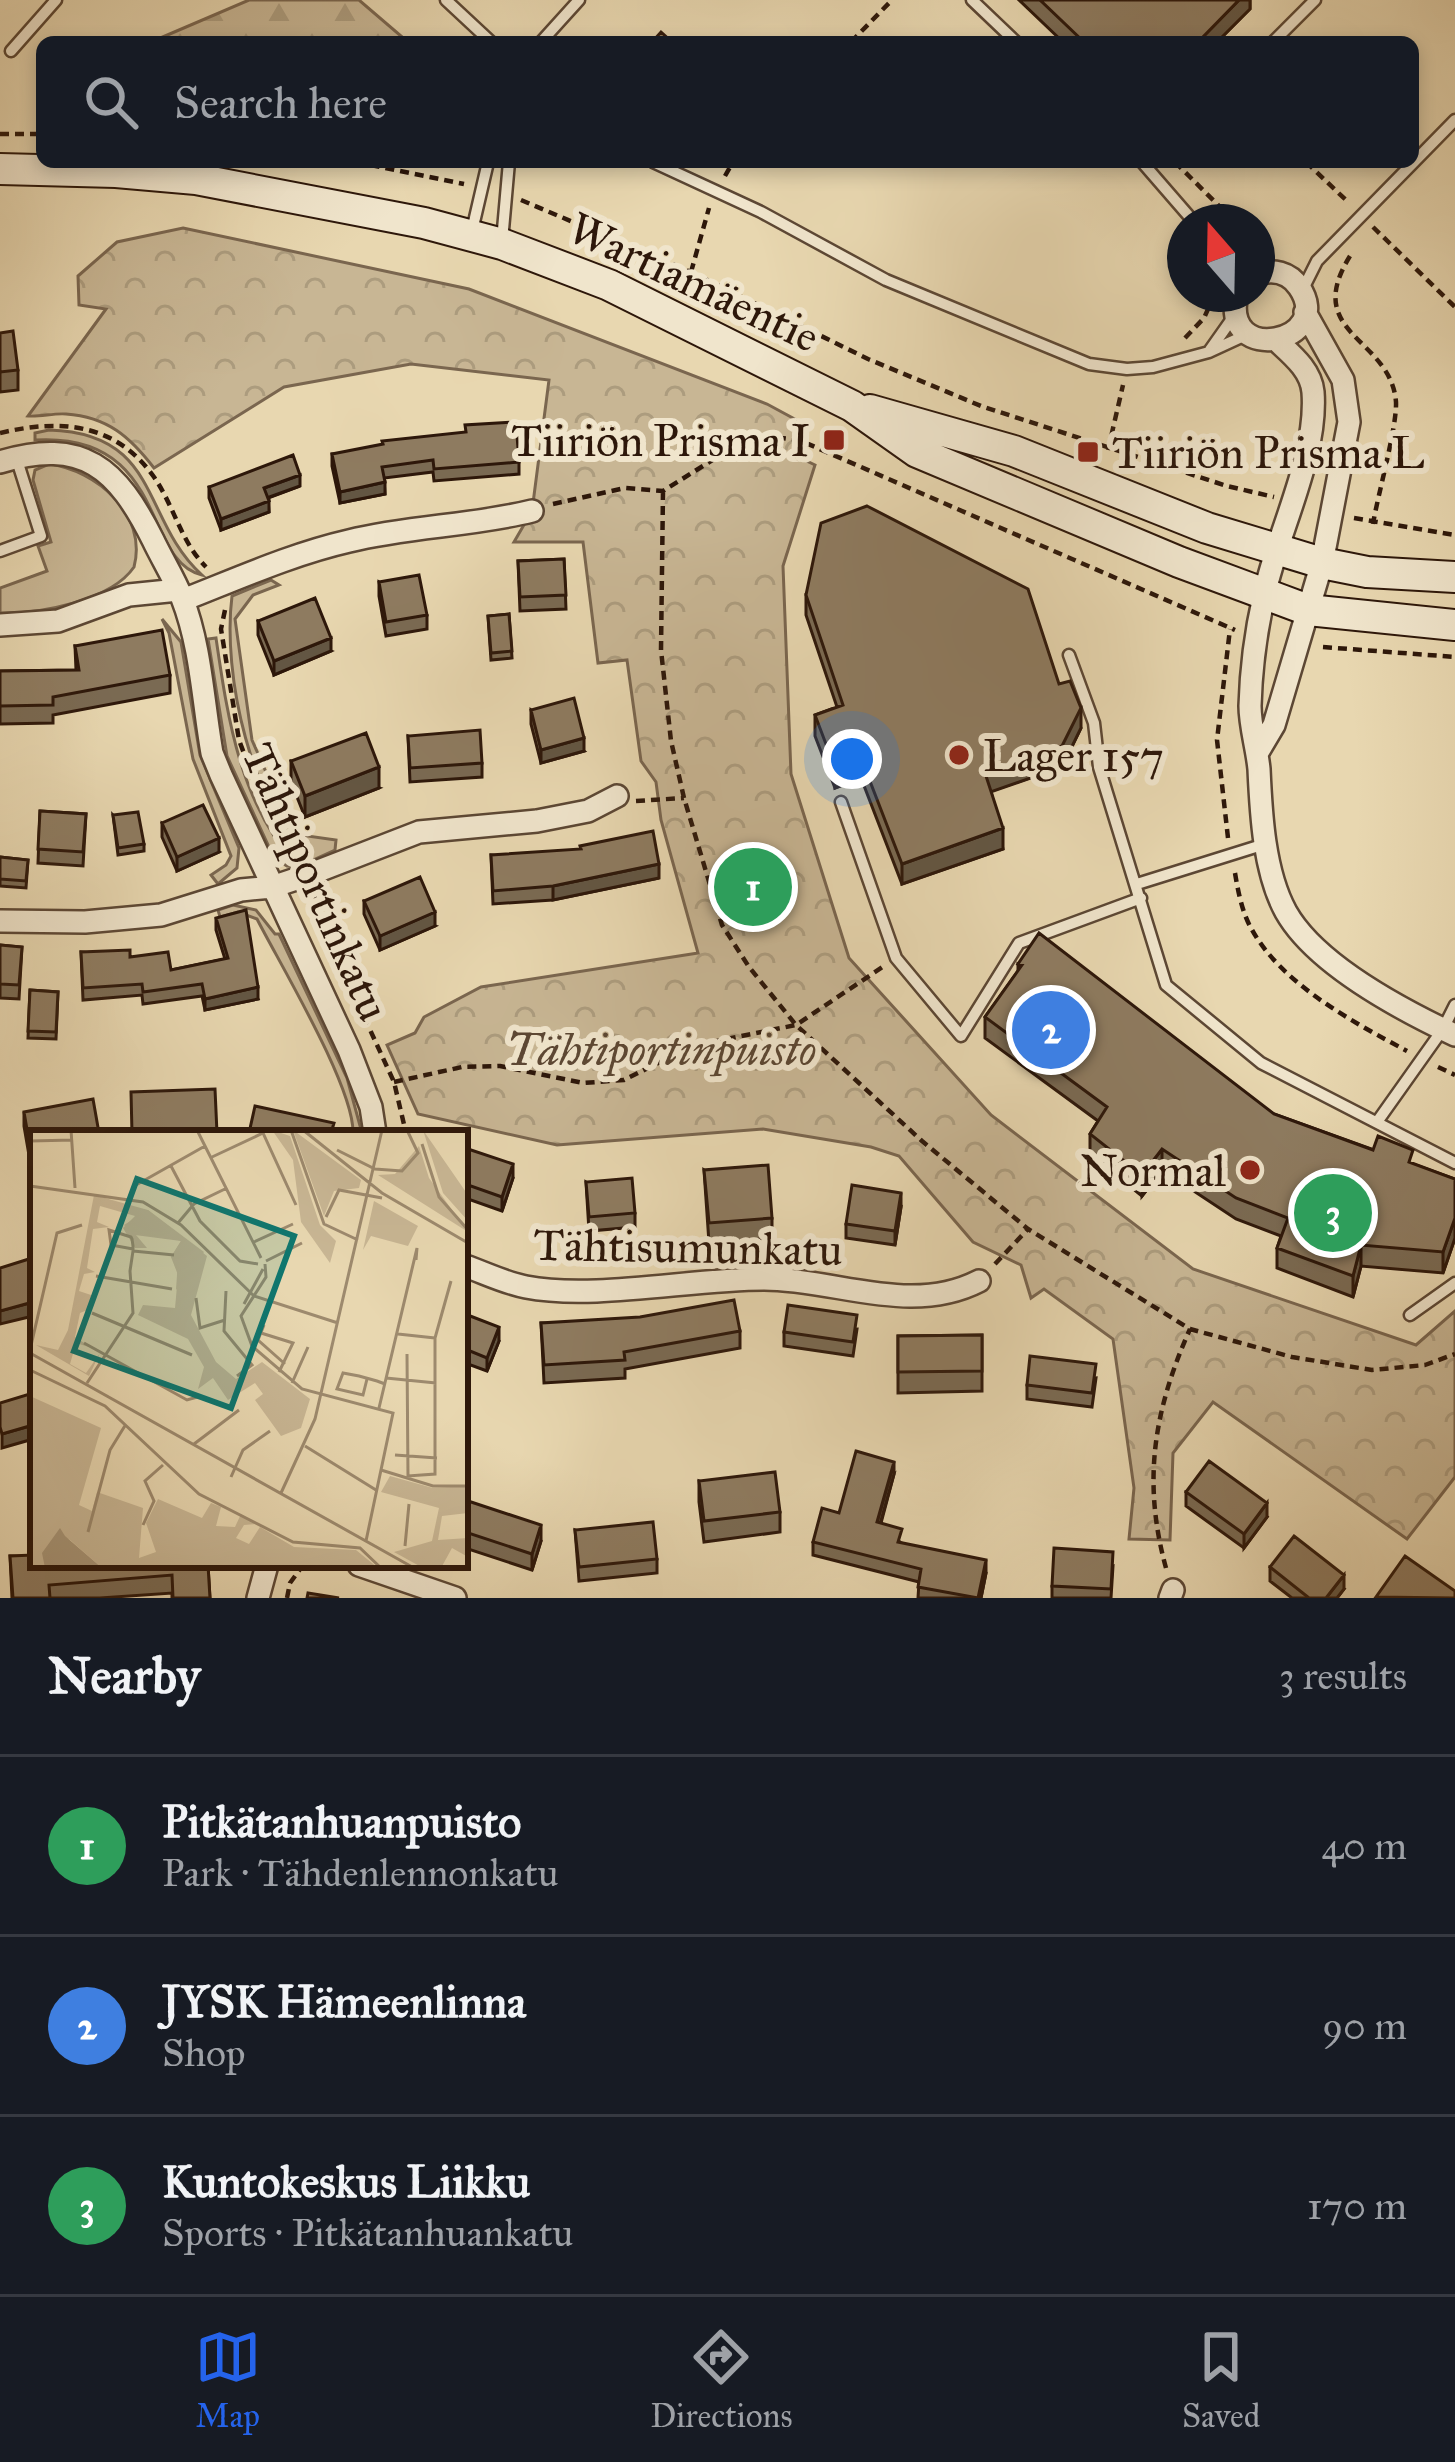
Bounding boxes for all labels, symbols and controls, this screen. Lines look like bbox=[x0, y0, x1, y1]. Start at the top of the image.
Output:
search box bbox=[36, 36, 1419, 168]
icon: search bbox=[78, 69, 144, 135]
text: Search here bbox=[174, 75, 387, 130]
street label: Wartiamäentie bbox=[560, 200, 828, 364]
north arrow bbox=[1167, 204, 1275, 312]
place label: Tiiriön Prisma I bbox=[511, 413, 810, 468]
place label: Tiiriön Prisma L bbox=[1112, 425, 1425, 480]
marker: Tiiriön Prisma I bbox=[821, 427, 847, 453]
marker: Tiiriön Prisma L bbox=[1075, 439, 1101, 465]
place label: Lager 157 bbox=[983, 728, 1164, 783]
your location bbox=[822, 729, 882, 789]
street label: Tähtiportinkatu bbox=[230, 735, 402, 1029]
marker: Lager 157 bbox=[946, 742, 972, 768]
pin: 1 bbox=[714, 842, 792, 932]
pin: 2 bbox=[1012, 985, 1090, 1075]
park label: Tähtiportinpuisto bbox=[506, 1022, 816, 1077]
inset map bbox=[30, 1130, 468, 1568]
place label: Normal bbox=[1080, 1143, 1227, 1198]
marker: Normal bbox=[1237, 1157, 1263, 1183]
pin: 3 bbox=[1294, 1168, 1372, 1258]
street label: Tähtisumunkatu bbox=[533, 1217, 843, 1277]
text: Nearby bbox=[48, 1645, 200, 1707]
text: 3 results bbox=[1279, 1652, 1407, 1700]
text: Pitkätanhuanpuisto bbox=[162, 1794, 521, 1849]
text: 1 bbox=[79, 1822, 95, 1870]
text: 40 m bbox=[1321, 1822, 1407, 1870]
text: Park · Tähdenlennonkatu bbox=[162, 1849, 559, 1897]
text: JYSK Hämeenlinna bbox=[162, 1974, 526, 2029]
text: 2 bbox=[77, 2002, 97, 2050]
text: 90 m bbox=[1322, 2002, 1407, 2050]
text: Shop bbox=[162, 2029, 245, 2077]
text: Kuntokeskus Liikku bbox=[162, 2154, 530, 2209]
text: 3 bbox=[79, 2182, 95, 2230]
text: 170 m bbox=[1307, 2182, 1407, 2230]
text: Sports · Pitkätanhuankatu bbox=[162, 2209, 573, 2257]
tab: Map bbox=[195, 2324, 261, 2436]
tab: Directions bbox=[650, 2324, 792, 2436]
tab: Saved bbox=[1182, 2324, 1260, 2436]

